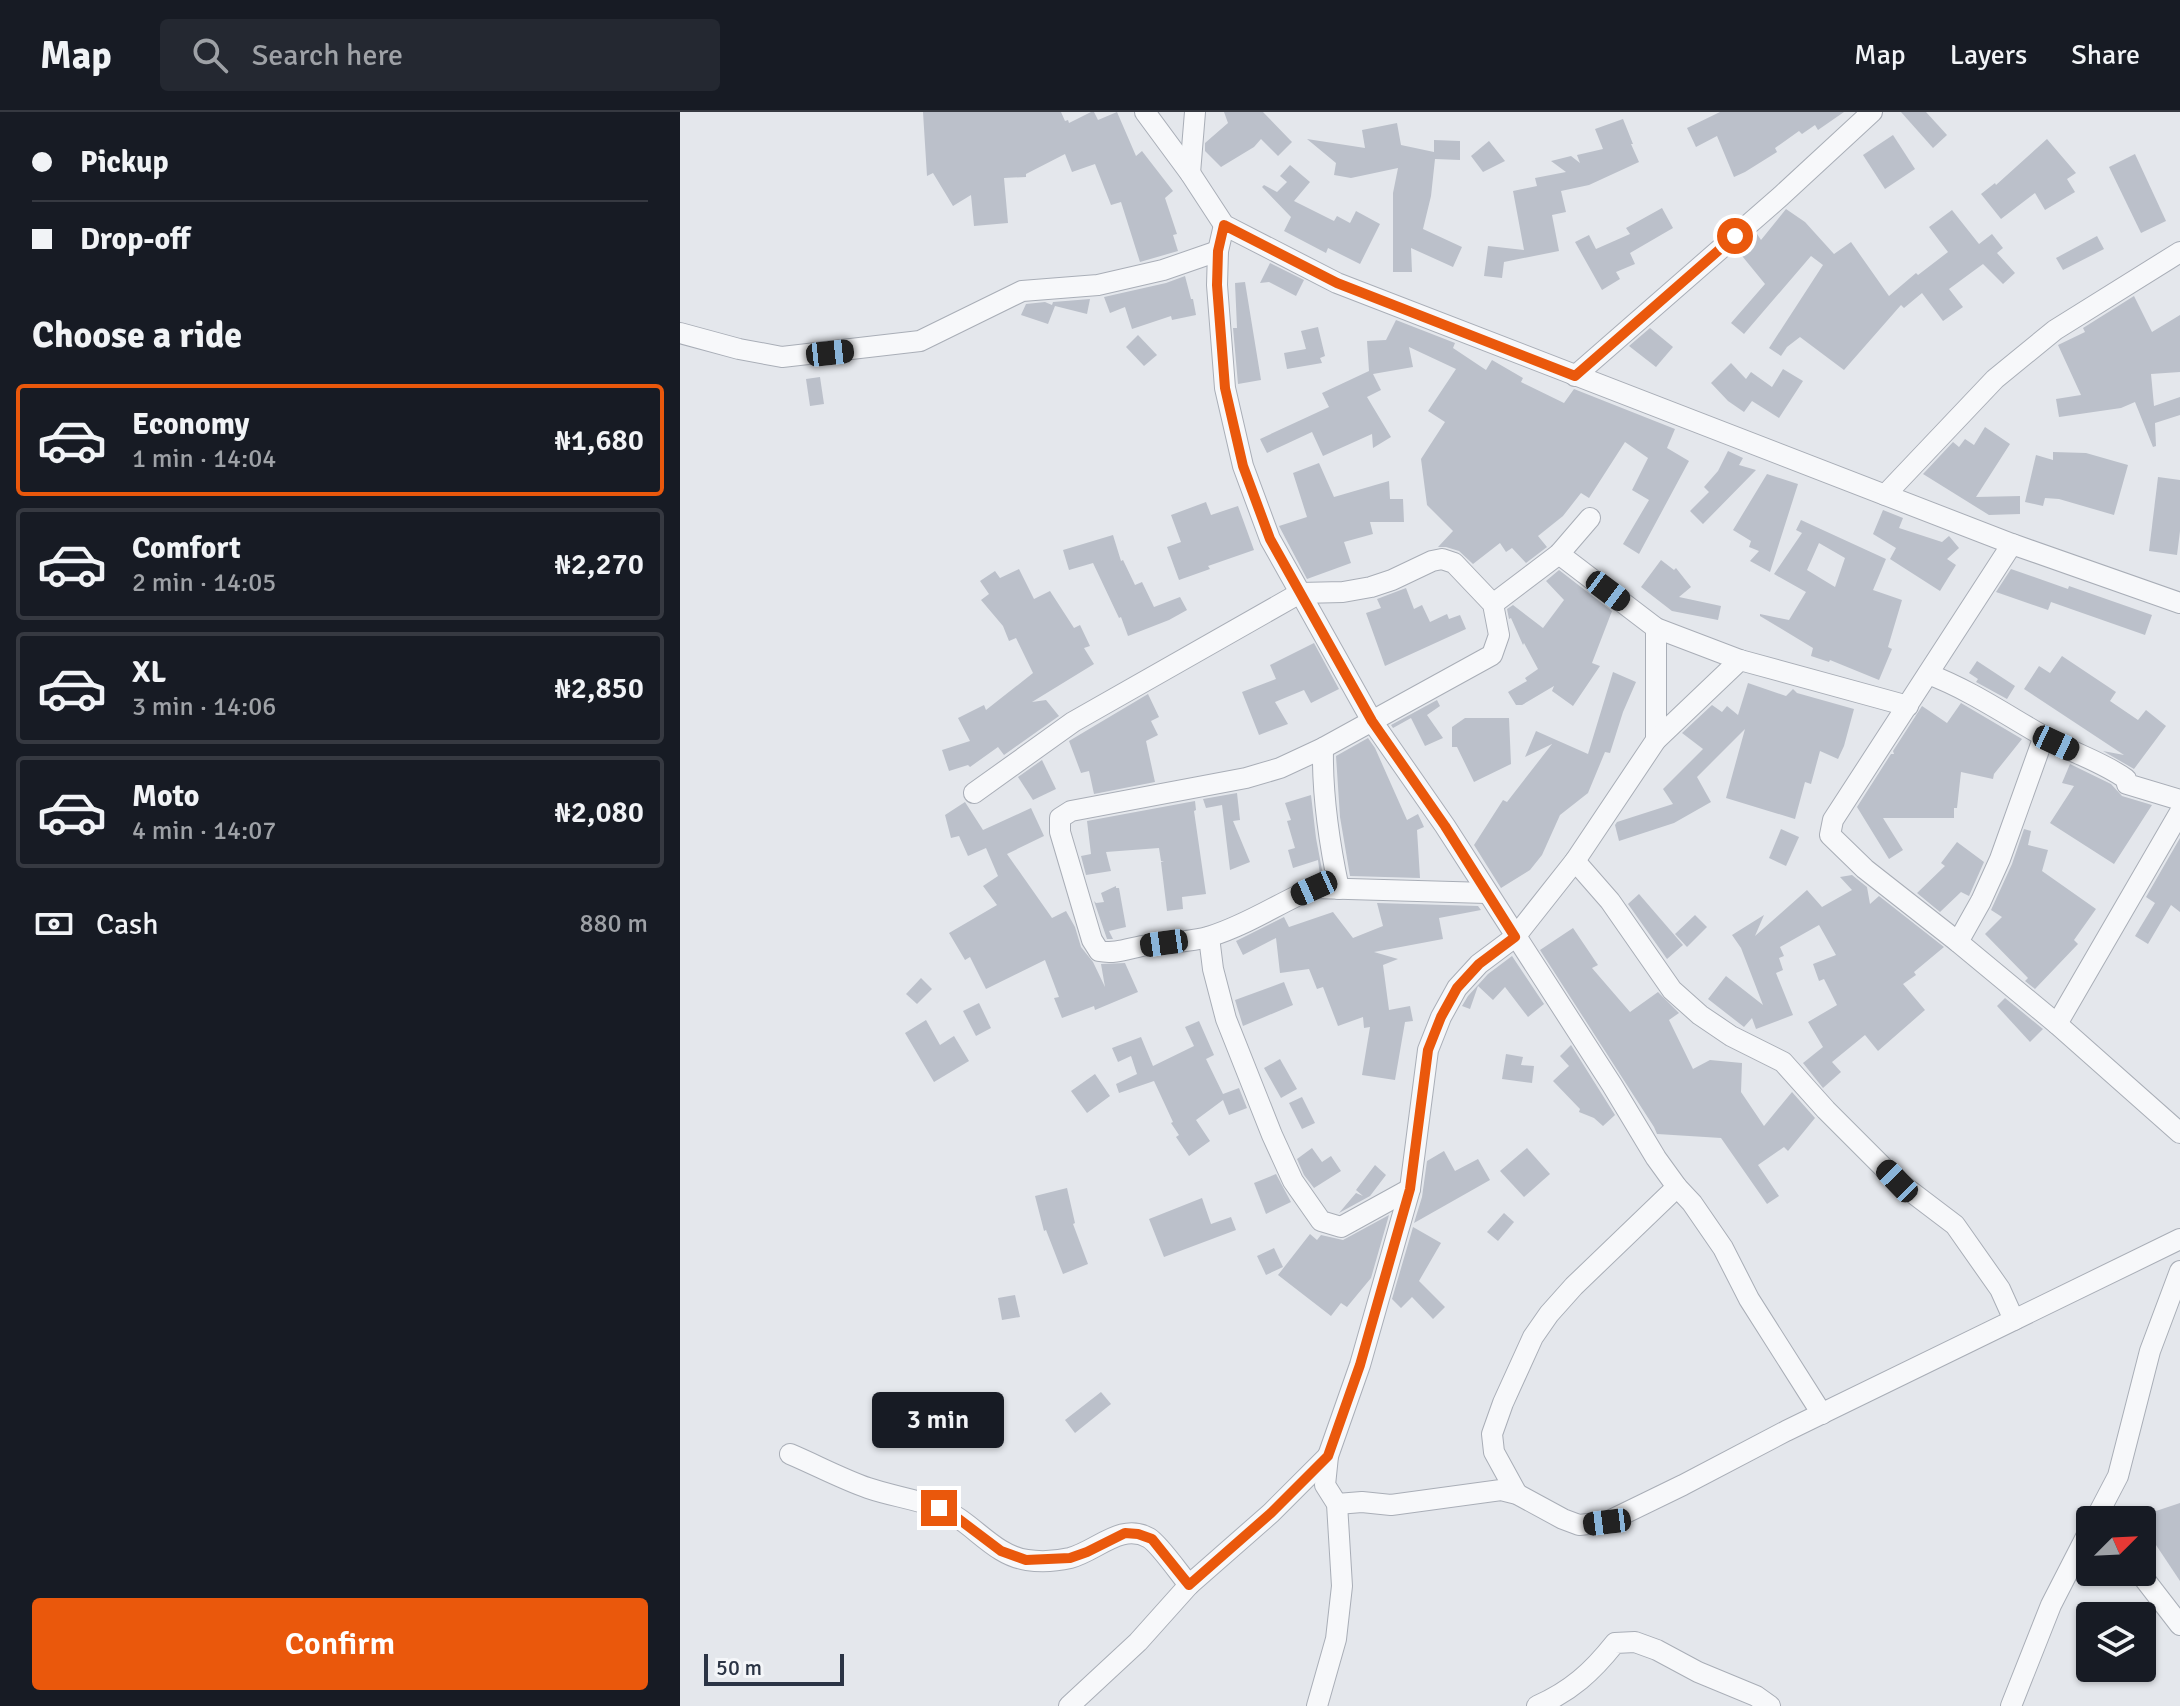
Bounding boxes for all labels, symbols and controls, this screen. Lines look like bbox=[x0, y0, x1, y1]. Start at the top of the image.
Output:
search box bbox=[160, 19, 720, 91]
text: Map bbox=[40, 32, 112, 79]
icon: search bbox=[188, 33, 232, 77]
text: Search here bbox=[252, 37, 403, 74]
text: Map bbox=[1854, 38, 1906, 72]
text: Layers bbox=[1950, 38, 2027, 72]
text: Share bbox=[2071, 38, 2140, 72]
text: Pickup bbox=[80, 144, 169, 181]
route start bbox=[1717, 218, 1753, 254]
text: Drop-off bbox=[80, 221, 190, 258]
text: Choose a ride bbox=[32, 313, 242, 358]
car bbox=[805, 339, 855, 367]
icon: car bbox=[36, 404, 108, 476]
text: Economy bbox=[132, 406, 249, 443]
text: ₦1,680 bbox=[555, 422, 644, 459]
text: 1 min · 14:04 bbox=[132, 443, 276, 475]
icon: car bbox=[36, 528, 108, 600]
text: Comfort bbox=[132, 530, 241, 567]
text: ₦2,270 bbox=[555, 546, 644, 583]
text: 2 min · 14:05 bbox=[132, 567, 276, 599]
car bbox=[1582, 567, 1634, 615]
icon: car bbox=[36, 652, 108, 724]
text: XL bbox=[132, 654, 166, 691]
text: ₦2,850 bbox=[555, 670, 644, 707]
text: 3 min · 14:06 bbox=[132, 691, 276, 723]
car bbox=[2029, 722, 2083, 764]
icon: car bbox=[36, 776, 108, 848]
text: Moto bbox=[132, 778, 199, 815]
text: ₦2,080 bbox=[555, 794, 644, 831]
text: 4 min · 14:07 bbox=[132, 815, 276, 847]
car bbox=[1287, 867, 1341, 909]
icon: cash bbox=[32, 902, 76, 946]
text: Cash bbox=[96, 906, 159, 943]
text: 880 m bbox=[579, 908, 648, 940]
car bbox=[1139, 928, 1189, 958]
car bbox=[1872, 1155, 1922, 1207]
callout: 3 min bbox=[873, 1392, 1005, 1448]
text: 3 min bbox=[907, 1404, 969, 1436]
route end bbox=[921, 1490, 957, 1526]
north arrow bbox=[2076, 1506, 2156, 1586]
map controls bbox=[2076, 1506, 2156, 1682]
car bbox=[1582, 1507, 1632, 1537]
button: Confirm bbox=[32, 1598, 648, 1690]
button: layers bbox=[2076, 1602, 2156, 1682]
scale bar bbox=[704, 1650, 844, 1686]
text: 50 m bbox=[716, 1654, 762, 1681]

